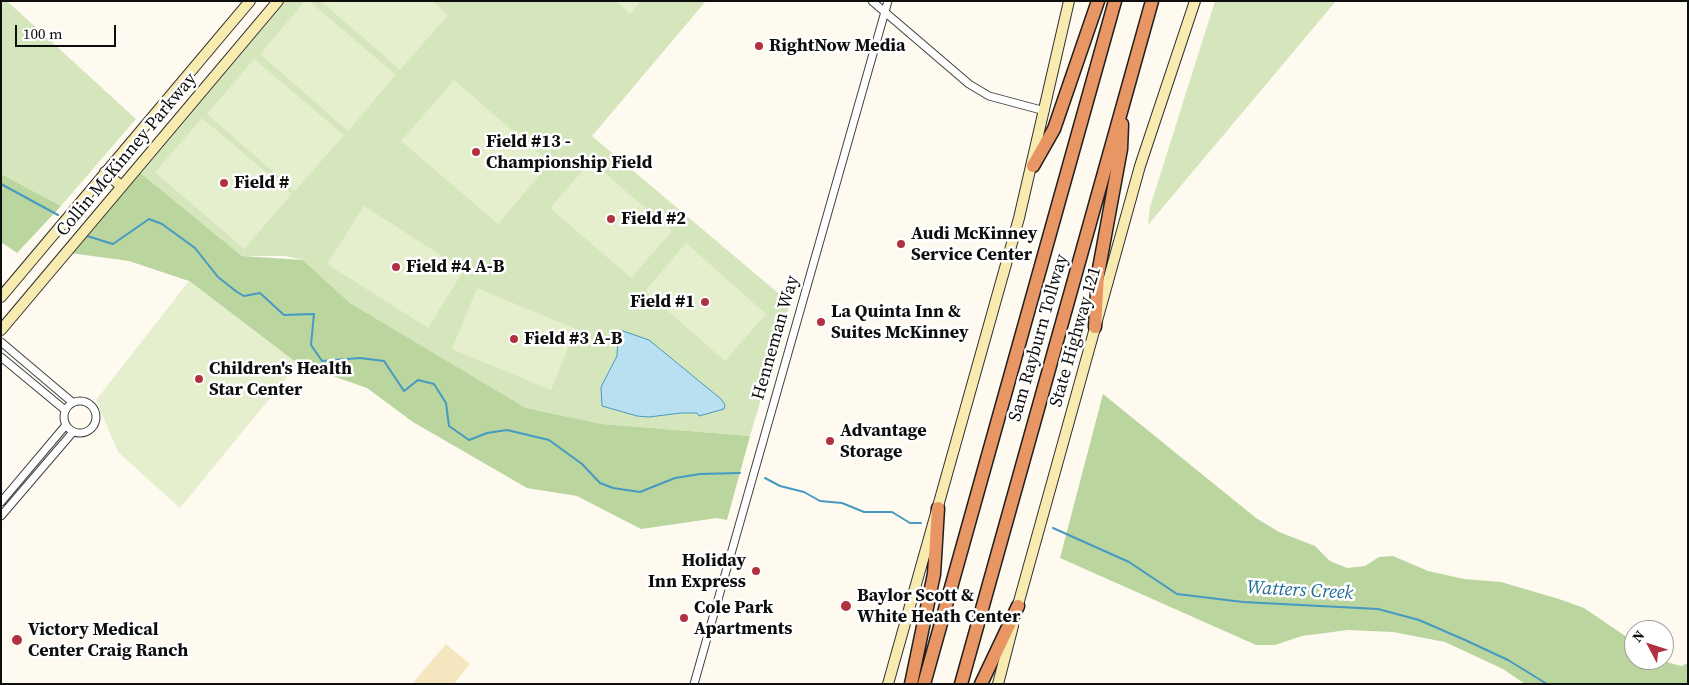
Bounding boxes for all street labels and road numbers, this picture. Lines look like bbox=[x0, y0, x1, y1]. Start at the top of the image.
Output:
street label: Collin McKinney Parkway bbox=[52, 69, 202, 241]
street label: Sam Rayburn Tollway bbox=[1005, 252, 1073, 424]
street label: State Highway 121 bbox=[1046, 264, 1106, 410]
street label: Henneman Way bbox=[748, 273, 804, 403]

